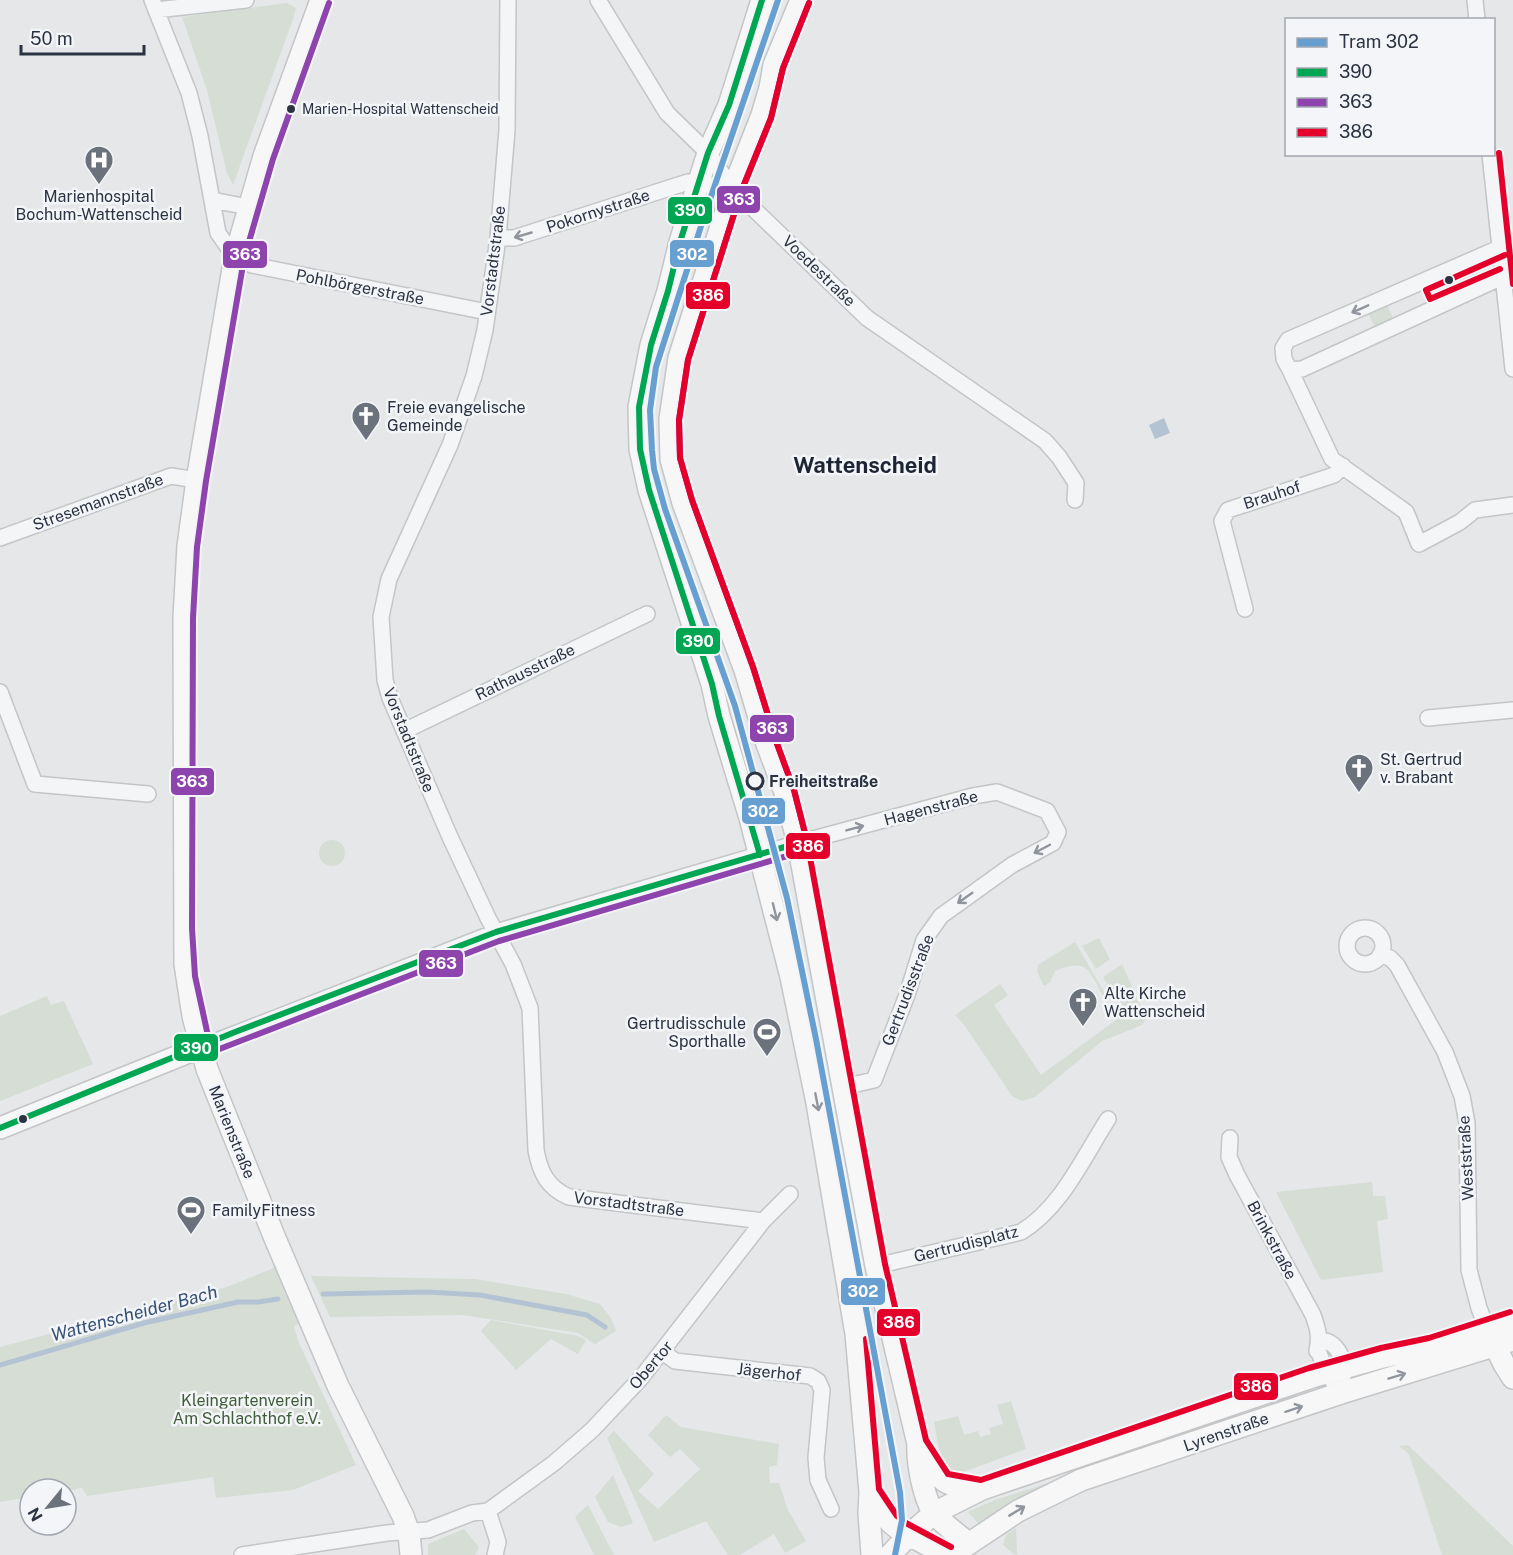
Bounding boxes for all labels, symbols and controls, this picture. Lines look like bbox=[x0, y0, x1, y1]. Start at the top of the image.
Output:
scale bar bbox=[21, 18, 144, 56]
legend bbox=[1285, 18, 1495, 156]
text: 50 m bbox=[30, 28, 73, 49]
text: Tram 302 bbox=[1339, 31, 1419, 52]
text: 390 bbox=[1339, 61, 1372, 82]
text: 363 bbox=[1339, 91, 1373, 112]
place label: Marien-Hospital Wattenscheid bbox=[302, 101, 499, 117]
marker: Marien-Hospital Wattenscheid bbox=[285, 103, 297, 115]
text: 386 bbox=[1339, 121, 1373, 142]
hospital icon: Marienhospital Bochum-Wattenscheid bbox=[83, 144, 115, 186]
street label: Pokornystraße bbox=[544, 185, 652, 237]
line badge: 363 bbox=[716, 185, 761, 214]
place label: Marienhospital Bochum-Wattenscheid bbox=[16, 187, 182, 224]
text: 363 bbox=[723, 190, 755, 209]
line badge: 390 bbox=[667, 196, 713, 225]
text: 390 bbox=[674, 201, 706, 220]
street label: Vorstadtstraße bbox=[477, 205, 509, 317]
one-way arrow bbox=[514, 230, 533, 241]
street label: Voedestraße bbox=[779, 231, 859, 311]
line badge: 302 bbox=[669, 239, 715, 268]
line badge: 363 bbox=[222, 240, 268, 269]
text: 363 bbox=[229, 245, 261, 264]
text: 302 bbox=[676, 245, 708, 264]
street label: Pohlbörgerstraße bbox=[294, 265, 426, 309]
unlabelled marker bbox=[1443, 274, 1455, 286]
line badge: 386 bbox=[685, 281, 731, 310]
text: 386 bbox=[692, 286, 724, 305]
one-way arrow bbox=[1351, 304, 1369, 315]
place label: Freie evangelische Gemeinde bbox=[387, 398, 526, 435]
church icon: Freie evangelische Gemeinde bbox=[350, 400, 382, 442]
district label: Wattenscheid bbox=[793, 452, 937, 478]
street label: Stresemannstraße bbox=[30, 470, 166, 534]
street label: Brauhof bbox=[1241, 477, 1303, 513]
line badge: 390 bbox=[675, 627, 721, 655]
text: 390 bbox=[682, 632, 714, 651]
street label: Rathausstraße bbox=[472, 640, 578, 704]
street label: Vorstadtstraße bbox=[379, 685, 439, 795]
line badge: 363 bbox=[749, 714, 795, 743]
text: 363 bbox=[756, 719, 788, 738]
place label: St. Gertrud v. Brabant bbox=[1380, 750, 1462, 787]
church icon: St. Gertrud v. Brabant bbox=[1343, 752, 1375, 794]
line badge: 363 bbox=[170, 767, 215, 796]
text: 363 bbox=[176, 772, 208, 791]
marker: Freiheitstraße bbox=[746, 772, 764, 790]
place label: Freiheitstraße bbox=[769, 772, 878, 791]
street label: Hagenstraße bbox=[882, 786, 980, 830]
line badge: 302 bbox=[741, 797, 786, 825]
text: 302 bbox=[747, 802, 779, 821]
one-way arrow bbox=[845, 822, 864, 833]
line badge: 386 bbox=[785, 832, 831, 860]
text: 386 bbox=[792, 837, 824, 856]
one-way arrow bbox=[1034, 843, 1051, 855]
one-way arrow bbox=[957, 892, 973, 905]
one-way arrow bbox=[769, 902, 781, 921]
street label: Gertrudisstraße bbox=[878, 932, 938, 1048]
line badge: 363 bbox=[418, 949, 464, 978]
text: 363 bbox=[425, 954, 457, 973]
place label: Alte Kirche Wattenscheid bbox=[1104, 984, 1205, 1021]
church icon: Alte Kirche Wattenscheid bbox=[1067, 986, 1099, 1028]
place label: Gertrudisschule Sporthalle bbox=[627, 1014, 746, 1051]
sports icon: Gertrudisschule Sporthalle bbox=[751, 1016, 783, 1058]
line badge: 390 bbox=[173, 1033, 219, 1062]
text: 390 bbox=[180, 1039, 212, 1058]
street label: Marienstraße bbox=[205, 1083, 259, 1181]
one-way arrow bbox=[812, 1092, 823, 1112]
unlabelled marker bbox=[17, 1113, 29, 1125]
street label: Weststraße bbox=[1454, 1115, 1478, 1201]
street label: Vorstadtstraße bbox=[573, 1188, 685, 1220]
sports icon: FamilyFitness bbox=[175, 1194, 207, 1236]
street label: Brinkstraße bbox=[1243, 1197, 1301, 1283]
place label: FamilyFitness bbox=[212, 1201, 315, 1220]
street label: Gertrudisplatz bbox=[912, 1222, 1020, 1266]
line badge: 302 bbox=[840, 1277, 886, 1306]
water label: Wattenscheider Bach bbox=[49, 1281, 219, 1345]
text: 302 bbox=[847, 1282, 879, 1301]
line badge: 386 bbox=[876, 1308, 921, 1337]
text: 386 bbox=[883, 1313, 915, 1332]
street label: Obertor bbox=[625, 1337, 677, 1393]
street label: Jägerhof bbox=[736, 1359, 802, 1385]
one-way arrow bbox=[1387, 1370, 1406, 1381]
line badge: 386 bbox=[1233, 1372, 1279, 1401]
text: 386 bbox=[1240, 1377, 1272, 1396]
park label: Kleingartenverein Am Schlachthof e.V. bbox=[173, 1391, 321, 1428]
one-way arrow bbox=[1284, 1403, 1303, 1414]
street label: Lyrenstraße bbox=[1181, 1409, 1271, 1455]
north arrow bbox=[18, 1477, 78, 1537]
text: N bbox=[24, 1504, 47, 1524]
one-way arrow bbox=[1008, 1505, 1025, 1517]

